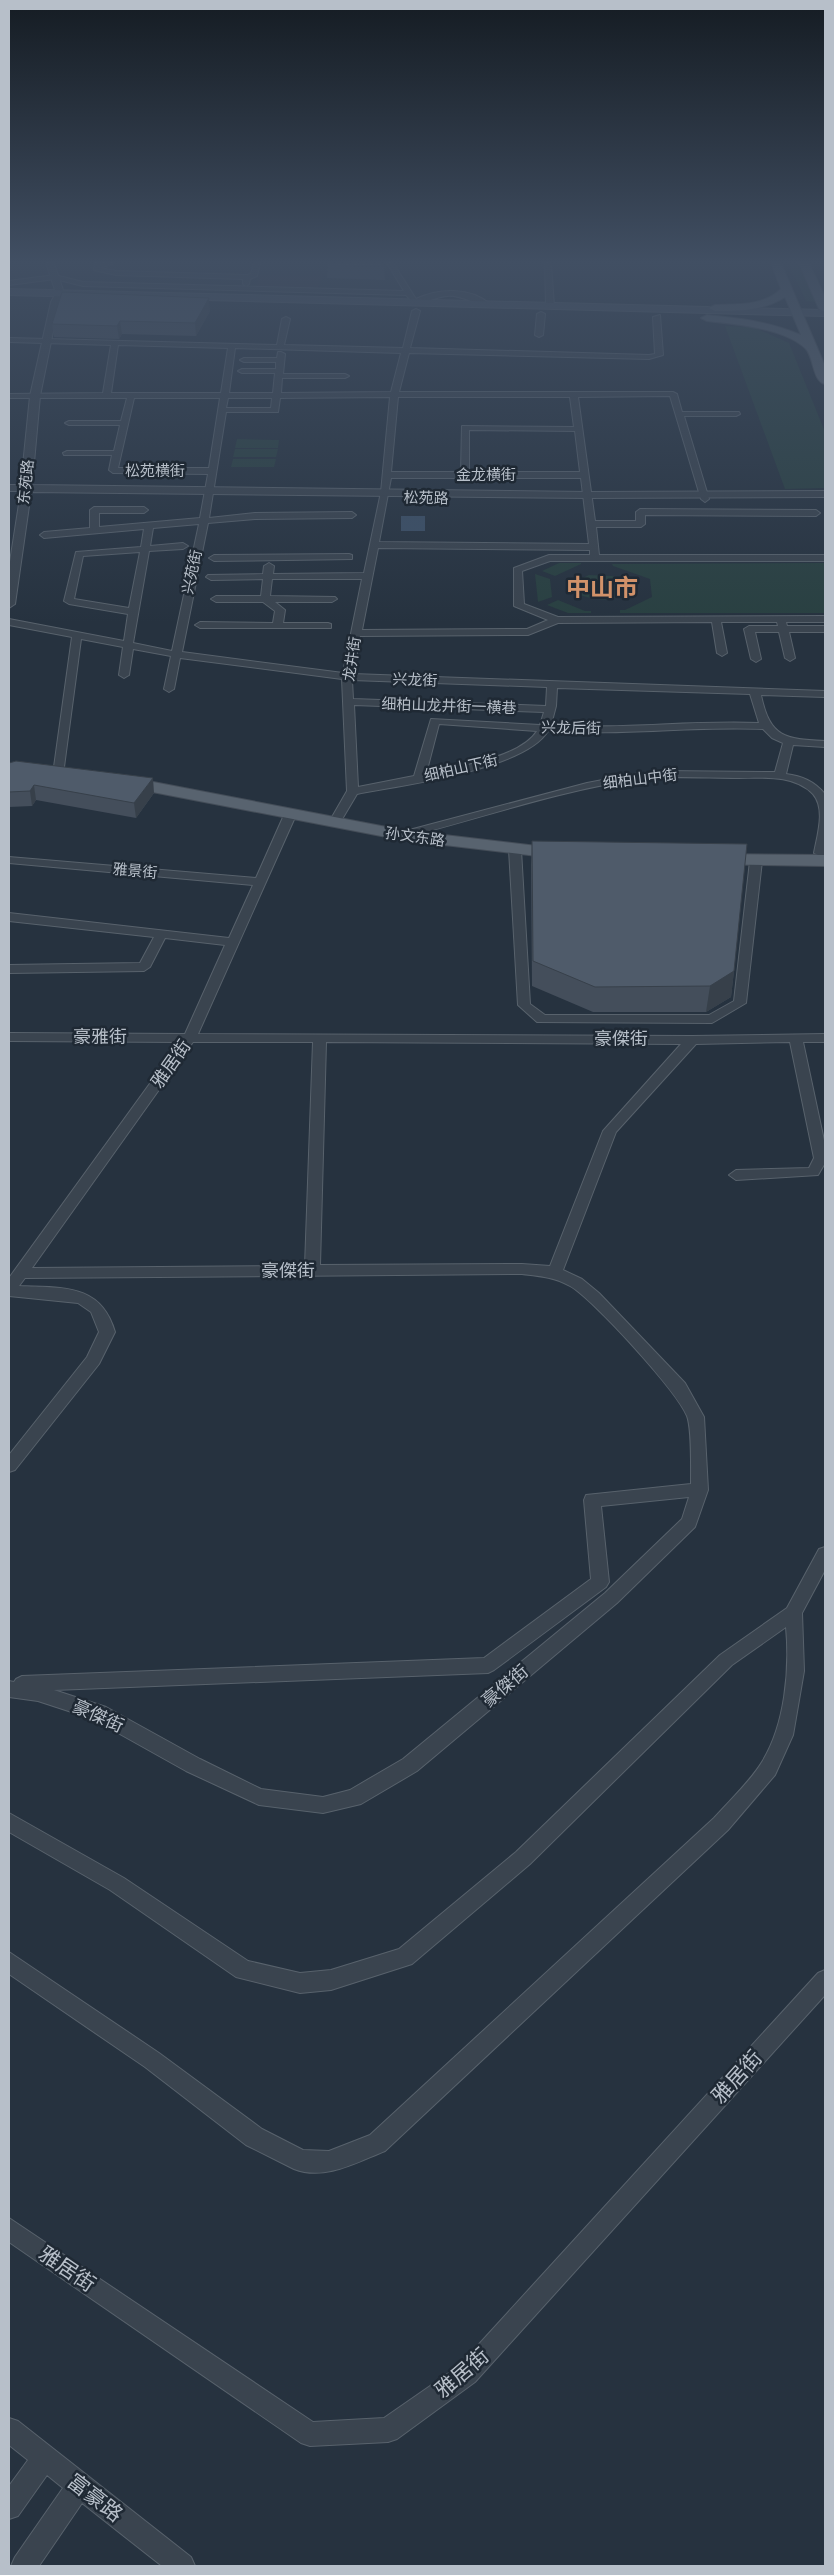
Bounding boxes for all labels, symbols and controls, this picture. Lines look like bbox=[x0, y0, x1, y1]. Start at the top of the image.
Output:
street label: 东苑路 bbox=[15, 459, 36, 505]
street label: 松苑横街 bbox=[125, 462, 185, 479]
street label: 金龙横街 bbox=[456, 466, 516, 483]
street label: 松苑路 bbox=[403, 489, 449, 506]
street label: 兴苑街 bbox=[179, 548, 205, 596]
district label: 中山市 bbox=[566, 574, 638, 601]
street label: 龙井街 bbox=[340, 635, 363, 682]
street label: 兴龙街 bbox=[392, 670, 438, 689]
street label: 细柏山龙井街一横巷 bbox=[381, 695, 517, 716]
street label: 兴龙后街 bbox=[541, 718, 601, 737]
street label: 细柏山下街 bbox=[422, 751, 499, 784]
street label: 细柏山中街 bbox=[602, 765, 678, 792]
street label: 孙文东路 bbox=[384, 824, 446, 849]
street label: 雅景街 bbox=[112, 860, 158, 881]
street label: 豪雅街 bbox=[73, 1026, 127, 1046]
street label: 豪傑街 bbox=[594, 1028, 648, 1048]
street label: 雅居街 bbox=[147, 1036, 194, 1091]
street label: 豪傑街 bbox=[261, 1260, 315, 1280]
street label: 豪傑街 bbox=[477, 1660, 531, 1710]
street label: 豪傑街 bbox=[70, 1695, 127, 1735]
street label: 雅居街 bbox=[706, 2045, 766, 2108]
street label: 雅居街 bbox=[35, 2241, 100, 2296]
street label: 雅居街 bbox=[430, 2343, 493, 2402]
street label: 富豪路 bbox=[63, 2468, 128, 2526]

